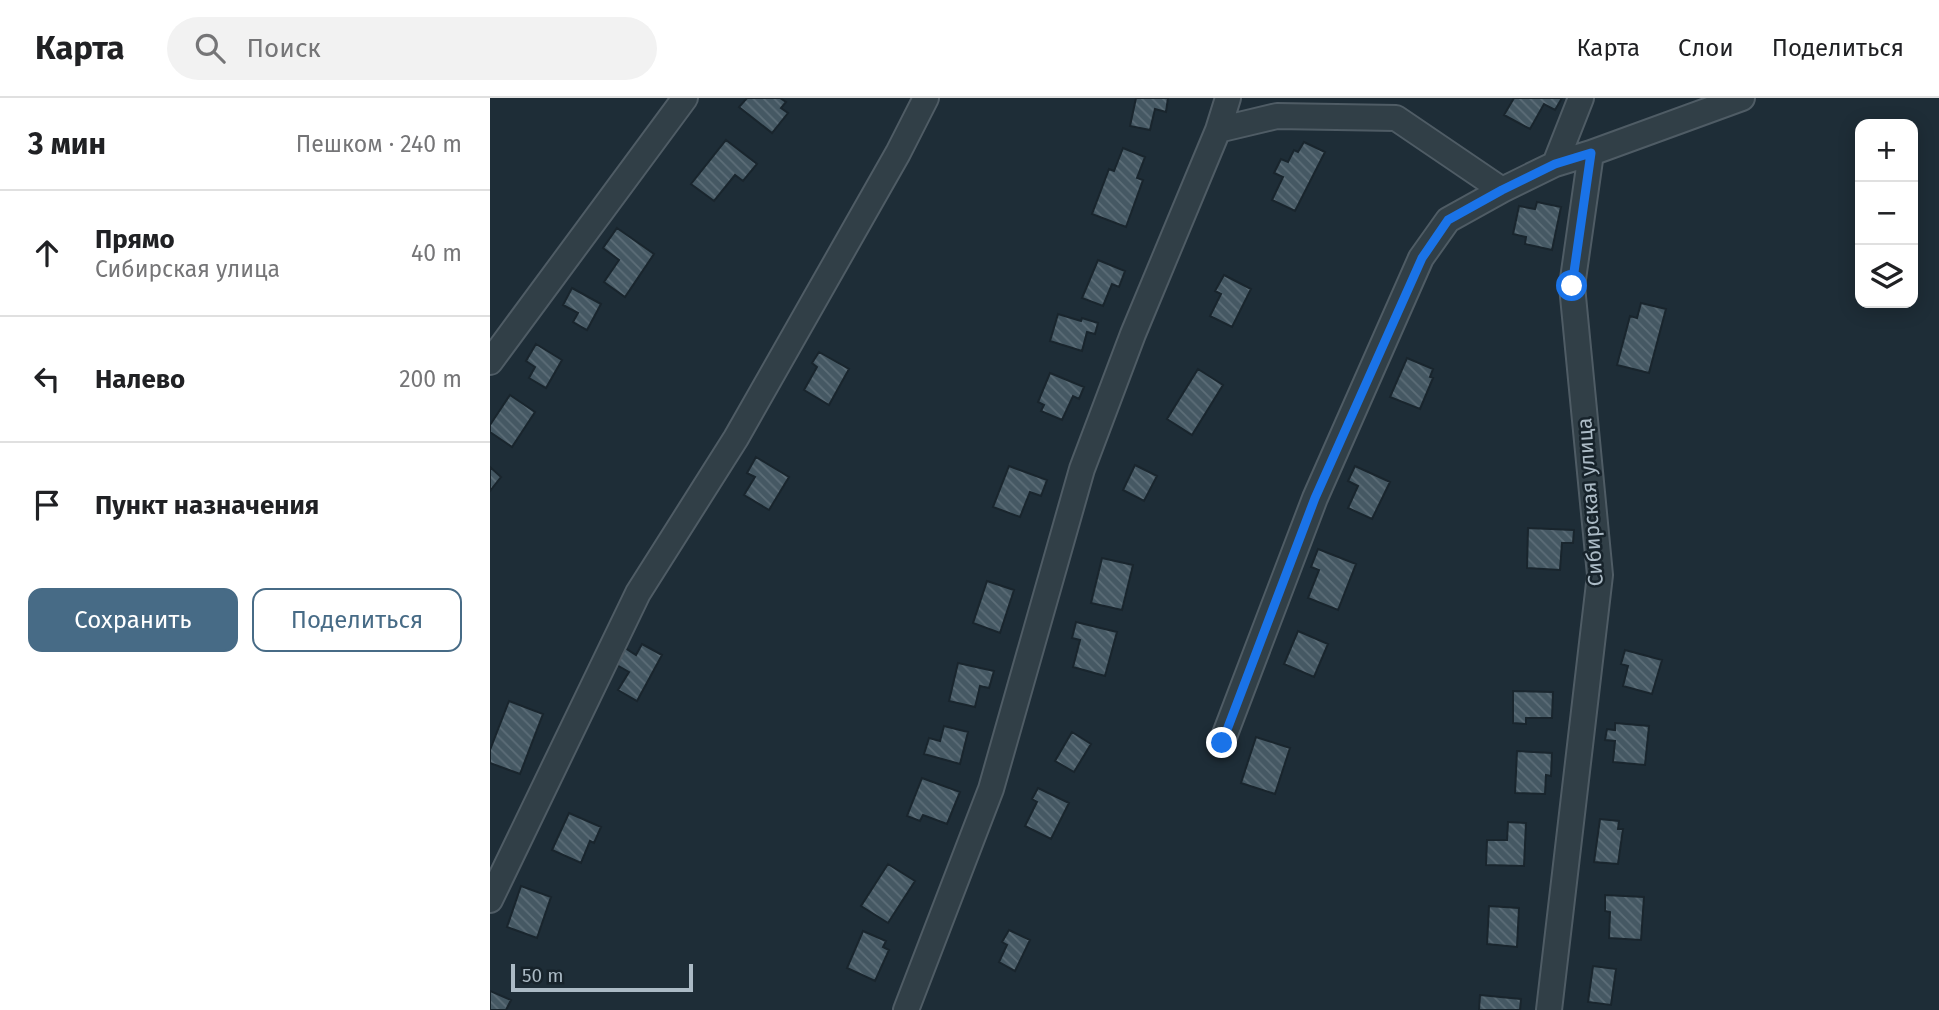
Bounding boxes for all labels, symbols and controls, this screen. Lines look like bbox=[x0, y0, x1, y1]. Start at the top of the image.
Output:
search box bbox=[167, 17, 657, 80]
text: Карта bbox=[35, 28, 125, 68]
icon: search bbox=[191, 29, 229, 67]
text: Поиск bbox=[247, 33, 321, 64]
text: Карта bbox=[1576, 34, 1640, 62]
text: Слои bbox=[1678, 34, 1734, 62]
text: Поделиться bbox=[1772, 34, 1904, 62]
map controls bbox=[1855, 119, 1918, 308]
button: + bbox=[1855, 119, 1918, 182]
text: 3 мин bbox=[28, 126, 106, 162]
text: Пешком · 240 m bbox=[296, 130, 462, 158]
button: − bbox=[1855, 182, 1918, 245]
text: Прямо bbox=[95, 224, 175, 255]
icon: ahead bbox=[28, 234, 66, 272]
text: 40 m bbox=[411, 239, 462, 267]
button: layers bbox=[1855, 245, 1918, 308]
text: Сибирская улица bbox=[95, 255, 280, 283]
route start bbox=[1556, 270, 1587, 301]
icon: left bbox=[28, 360, 66, 398]
text: Налево bbox=[95, 364, 185, 395]
text: 200 m bbox=[399, 365, 462, 393]
street label: Сибирская улица bbox=[1571, 417, 1609, 587]
icon: arrive bbox=[28, 486, 66, 524]
text: Пункт назначения bbox=[95, 490, 319, 521]
button: Сохранить bbox=[28, 588, 238, 652]
button: Поделиться bbox=[252, 588, 462, 652]
route end bbox=[1206, 727, 1237, 758]
scale bar bbox=[511, 961, 693, 993]
text: 50 m bbox=[522, 964, 563, 987]

